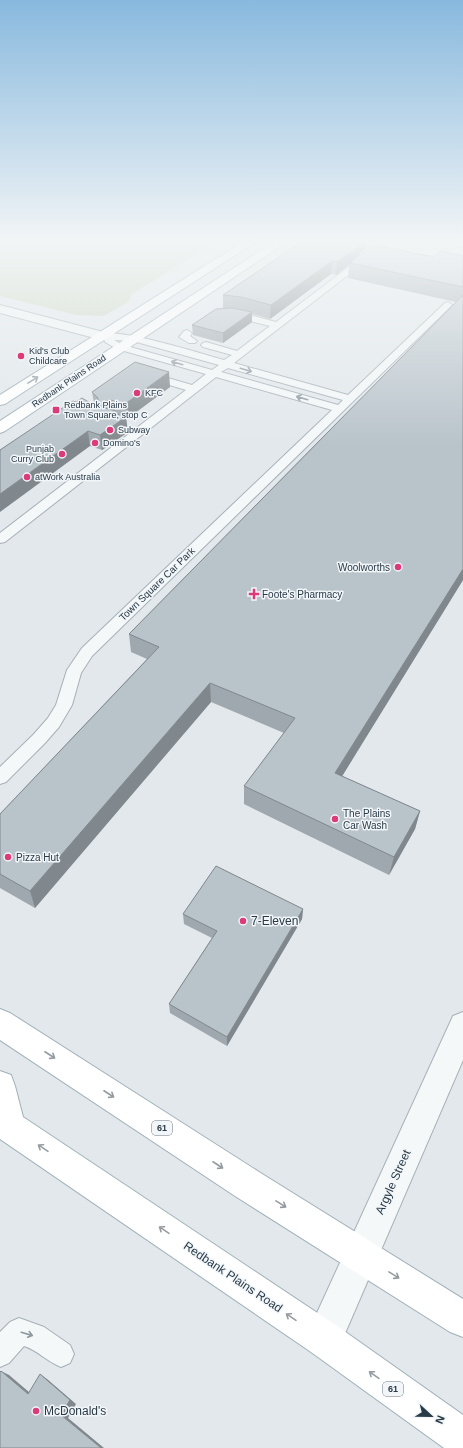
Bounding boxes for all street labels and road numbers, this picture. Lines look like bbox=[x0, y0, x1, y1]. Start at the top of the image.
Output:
street label: Redbank Plains Road bbox=[30, 353, 108, 409]
street label: Town Square Car Park bbox=[117, 544, 198, 623]
road number: 61 bbox=[152, 1121, 172, 1135]
street label: Argyle Street bbox=[372, 1147, 414, 1217]
street label: Redbank Plains Road bbox=[181, 1239, 285, 1315]
road number: 61 bbox=[383, 1382, 403, 1396]

